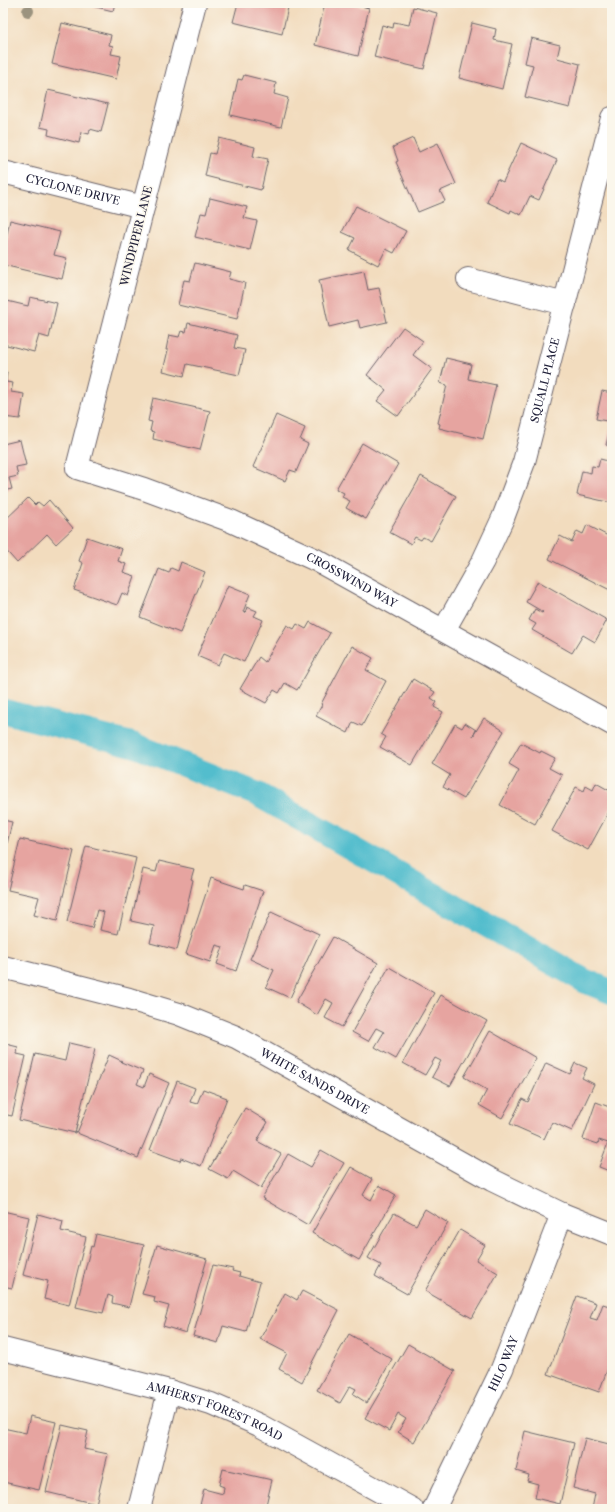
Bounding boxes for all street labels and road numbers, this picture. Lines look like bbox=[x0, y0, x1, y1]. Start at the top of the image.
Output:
street label: CYCLONE DRIVE bbox=[24, 171, 122, 208]
street label: WINDPIPER LANE bbox=[117, 184, 155, 288]
street label: SQUALL PLACE bbox=[527, 336, 563, 424]
street label: CROSSWIND WAY bbox=[304, 549, 400, 611]
street label: WHITE SANDS DRIVE bbox=[257, 1044, 372, 1117]
street label: HILO WAY bbox=[485, 1334, 521, 1394]
street label: AMHERST FOREST ROAD bbox=[144, 1378, 285, 1444]

